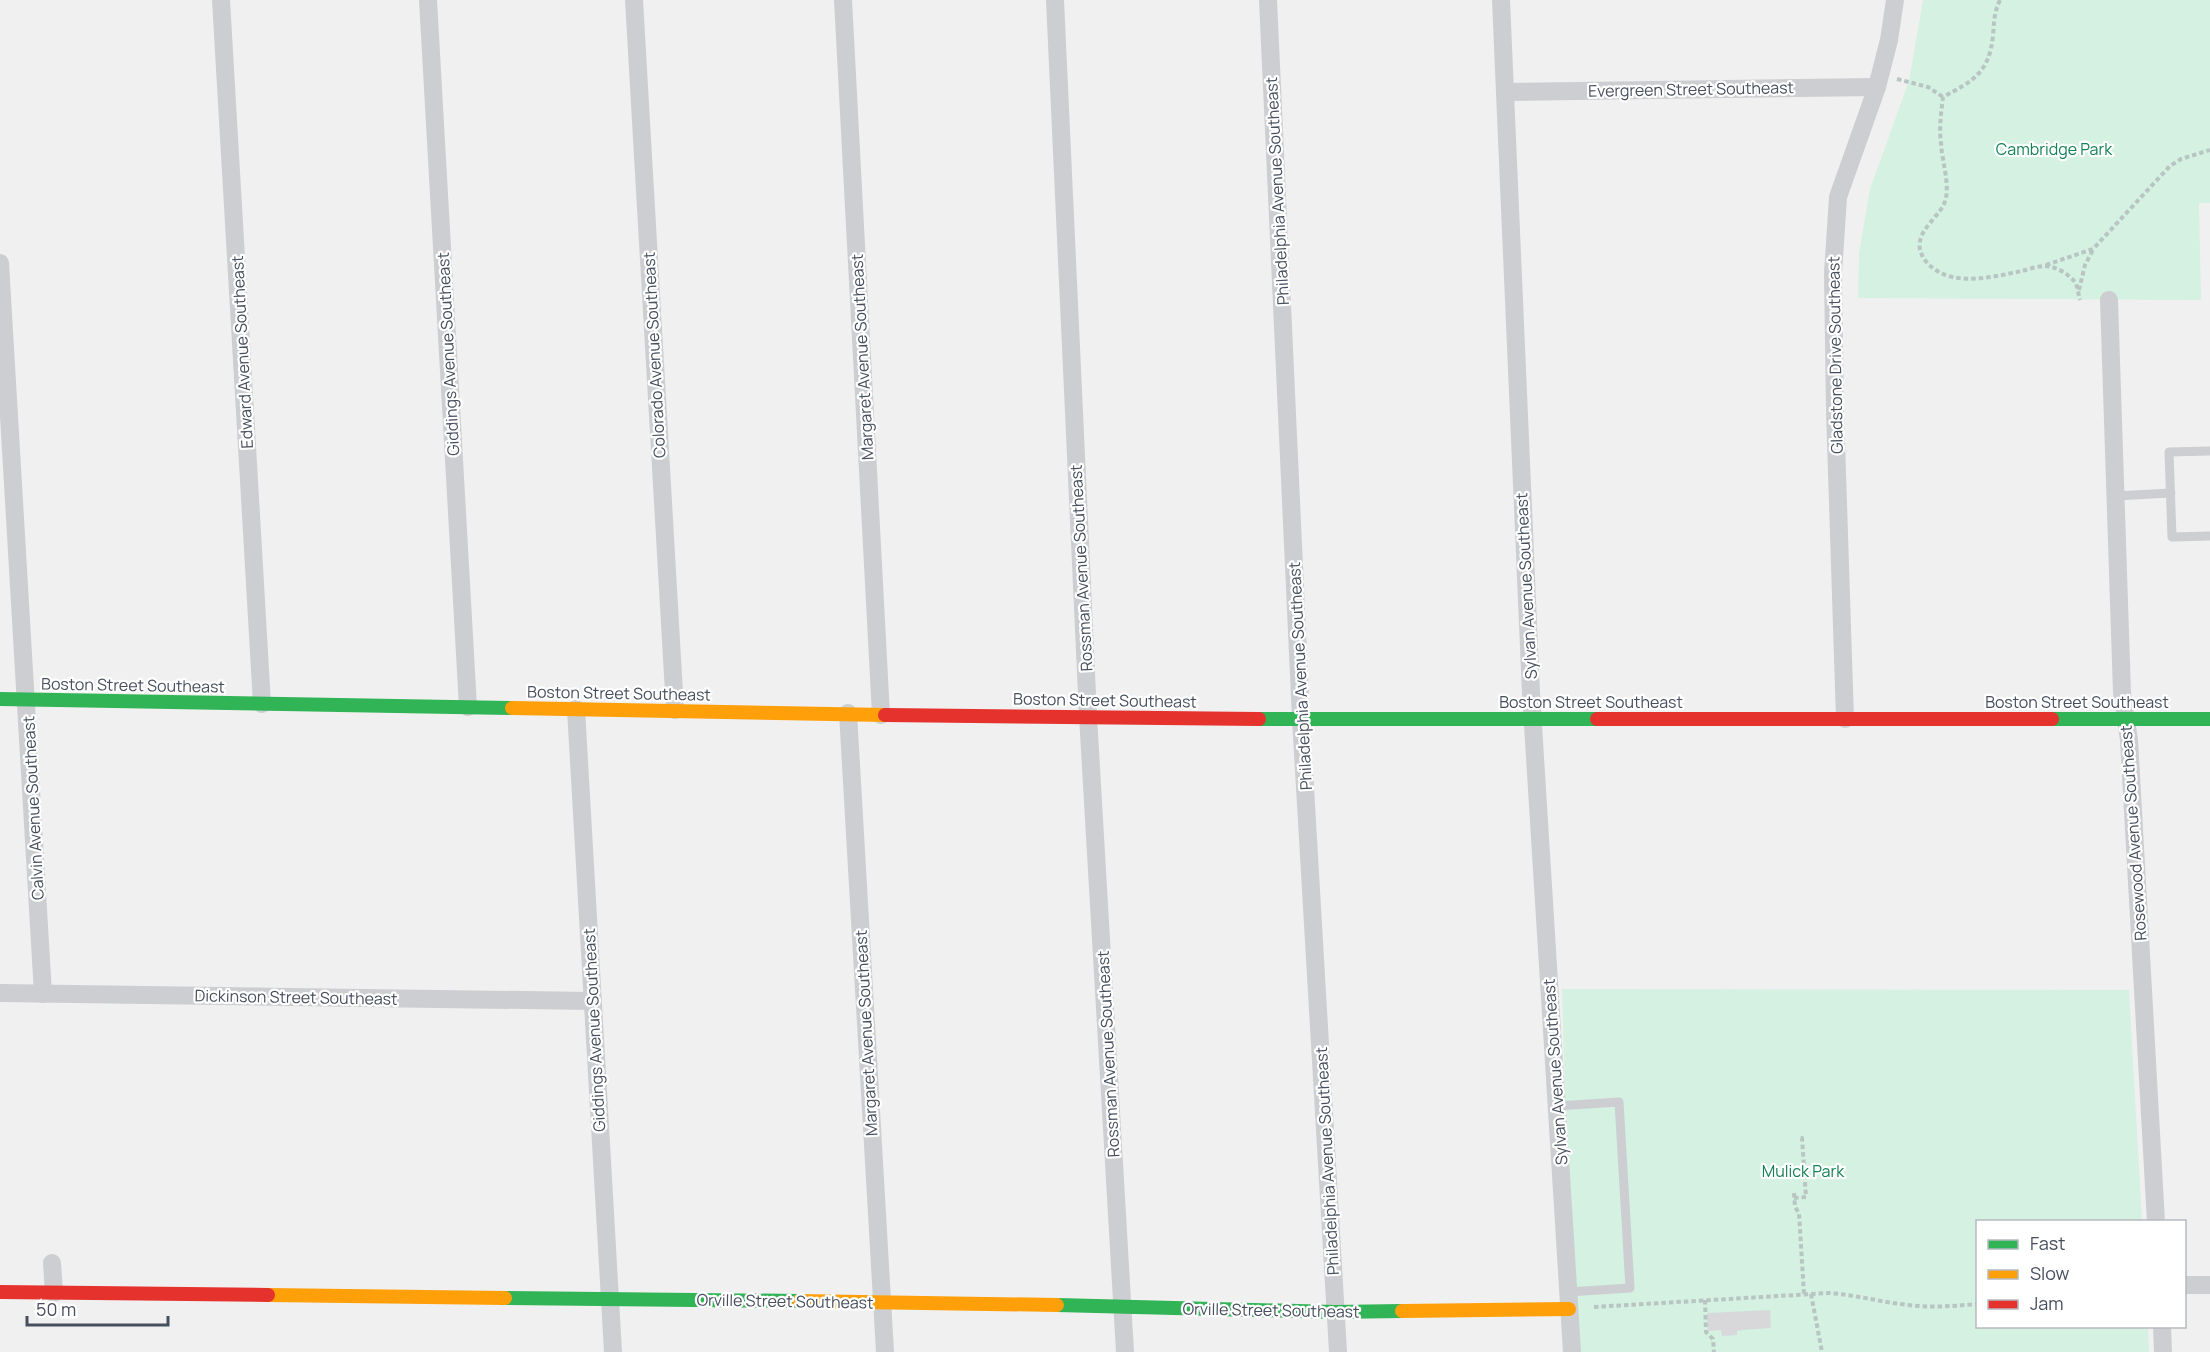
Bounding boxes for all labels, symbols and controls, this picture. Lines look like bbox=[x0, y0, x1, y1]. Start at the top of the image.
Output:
street label: Philadelphia Avenue Southeast bbox=[1260, 76, 1294, 306]
street label: Evergreen Street Southeast bbox=[1588, 76, 1794, 102]
park label: Cambridge Park bbox=[1996, 138, 2113, 160]
street label: Colorado Avenue Southeast bbox=[638, 251, 670, 459]
street label: Giddings Avenue Southeast bbox=[432, 252, 464, 456]
street label: Margaret Avenue Southeast bbox=[846, 253, 878, 461]
street label: Edward Avenue Southeast bbox=[226, 255, 258, 449]
street label: Gladstone Drive Southeast bbox=[1822, 256, 1848, 454]
street label: Rossman Avenue Southeast bbox=[1065, 464, 1097, 672]
street label: Sylvan Avenue Southeast bbox=[1510, 492, 1542, 680]
street label: Philadelphia Avenue Southeast bbox=[1283, 561, 1317, 791]
street label: Boston Street Southeast bbox=[41, 672, 225, 698]
street label: Boston Street Southeast bbox=[527, 680, 711, 706]
street label: Boston Street Southeast bbox=[1013, 687, 1197, 713]
street label: Boston Street Southeast bbox=[1499, 691, 1683, 713]
street label: Boston Street Southeast bbox=[1985, 691, 2169, 713]
street label: Calvin Avenue Southeast bbox=[17, 715, 49, 901]
street label: Rosewood Avenue Southeast bbox=[2114, 724, 2152, 942]
street label: Giddings Avenue Southeast bbox=[578, 928, 610, 1132]
street label: Margaret Avenue Southeast bbox=[850, 929, 882, 1137]
street label: Rossman Avenue Southeast bbox=[1092, 950, 1124, 1158]
street label: Sylvan Avenue Southeast bbox=[1538, 978, 1572, 1166]
street label: Dickinson Street Southeast bbox=[194, 984, 398, 1010]
street label: Philadelphia Avenue Southeast bbox=[1310, 1046, 1344, 1276]
park label: Mulick Park bbox=[1762, 1160, 1845, 1182]
legend bbox=[1976, 1220, 2186, 1328]
text: Fast bbox=[2030, 1231, 2065, 1255]
text: Slow bbox=[2030, 1261, 2070, 1285]
street label: Orville Street Southeast bbox=[696, 1288, 874, 1314]
scale bar bbox=[27, 1289, 168, 1327]
text: Jam bbox=[2030, 1291, 2064, 1315]
text: 50 m bbox=[36, 1297, 76, 1321]
street label: Orville Street Southeast bbox=[1182, 1297, 1360, 1323]

